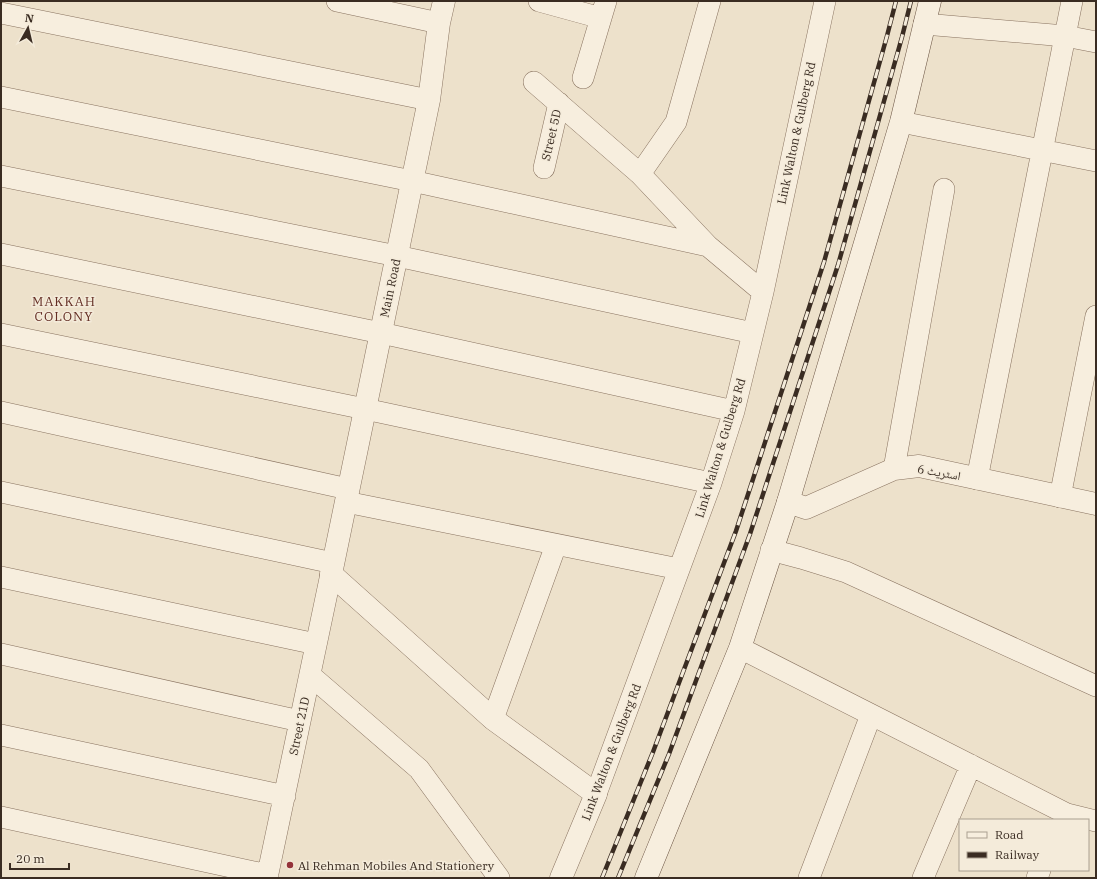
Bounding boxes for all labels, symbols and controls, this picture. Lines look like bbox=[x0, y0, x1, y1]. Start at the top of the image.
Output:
north arrow bbox=[8, 8, 48, 48]
text: N bbox=[24, 11, 35, 26]
street label: Link Walton & Gulberg Rd bbox=[774, 60, 818, 206]
street label: Street 5D bbox=[538, 108, 564, 162]
street label: Main Road bbox=[376, 257, 404, 319]
district label: MAKKAH COLONY bbox=[32, 293, 96, 325]
street label: Link Walton & Gulberg Rd bbox=[692, 376, 748, 520]
street label: اسٹریٹ 6 bbox=[916, 461, 962, 483]
street label: Link Walton & Gulberg Rd bbox=[578, 681, 644, 823]
street label: Street 21D bbox=[285, 695, 313, 757]
legend bbox=[959, 819, 1089, 871]
text: Road bbox=[995, 827, 1024, 842]
scale bar bbox=[10, 845, 69, 871]
text: Railway bbox=[995, 847, 1040, 862]
text: 20 m bbox=[16, 851, 45, 866]
place label: Al Rehman Mobiles And Stationery bbox=[298, 858, 495, 873]
marker: Al Rehman Mobiles And Stationery bbox=[285, 860, 295, 870]

